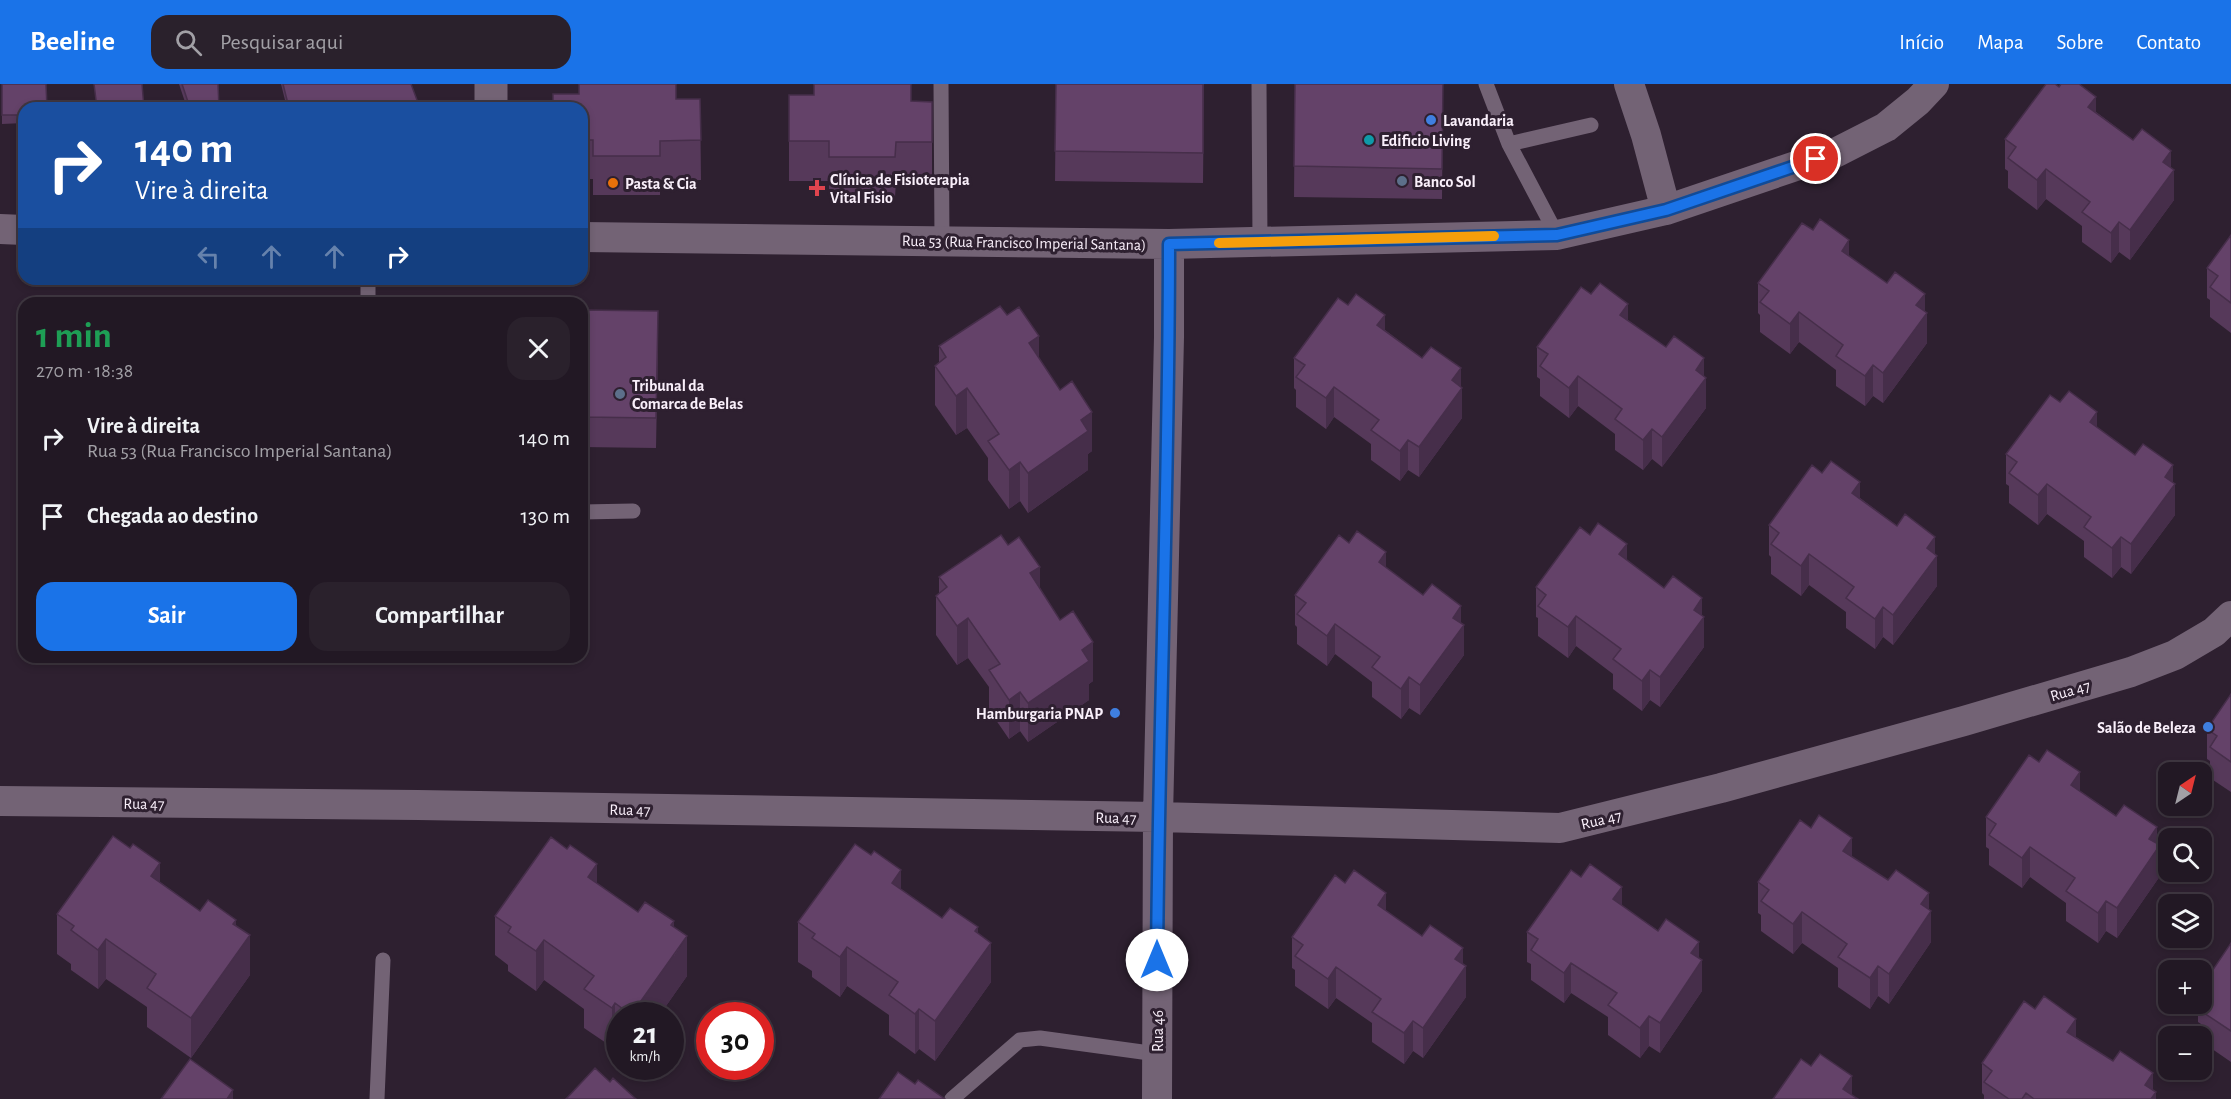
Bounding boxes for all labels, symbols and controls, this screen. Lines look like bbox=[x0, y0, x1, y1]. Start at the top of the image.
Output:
search box bbox=[151, 15, 571, 69]
icon: search bbox=[172, 26, 205, 59]
text: Beeline bbox=[30, 28, 115, 56]
text: Pesquisar aqui bbox=[220, 31, 343, 53]
text: Início bbox=[1899, 32, 1944, 53]
text: Mapa bbox=[1977, 32, 2024, 53]
text: Sobre bbox=[2057, 32, 2103, 53]
text: Contato bbox=[2136, 32, 2201, 53]
marker: Lavandaria bbox=[1424, 113, 1438, 127]
place label: Lavandaria bbox=[1443, 113, 1514, 129]
icon: right bbox=[36, 126, 114, 204]
text: 140 m bbox=[135, 128, 233, 170]
marker: Edificio Living bbox=[1362, 133, 1376, 147]
place label: Edificio Living bbox=[1381, 133, 1472, 149]
pin bbox=[1790, 133, 1841, 184]
icon: arrive bbox=[1799, 142, 1832, 175]
place label: Clínica de Fisioterapia Vital Fisio bbox=[830, 172, 970, 206]
marker: Banco Sol bbox=[1395, 174, 1409, 188]
place label: Banco Sol bbox=[1414, 174, 1476, 190]
marker: Pasta & Cia bbox=[606, 176, 620, 190]
place label: Pasta & Cia bbox=[625, 176, 697, 192]
text: Vire à direita bbox=[135, 177, 269, 204]
marker: Clínica de Fisioterapia Vital Fisio bbox=[808, 179, 826, 197]
street label: Rua 53 (Rua Francisco Imperial Santana) bbox=[902, 233, 1146, 253]
icon: left bbox=[192, 240, 225, 273]
icon: ahead bbox=[255, 240, 288, 273]
icon: ahead bbox=[318, 240, 351, 273]
icon: right bbox=[381, 240, 414, 273]
button: close bbox=[507, 317, 570, 380]
text: 1 min bbox=[36, 318, 112, 354]
text: 270 m · 18:38 bbox=[36, 361, 133, 381]
place label: Tribunal da Comarca de Belas bbox=[632, 378, 743, 412]
marker: Tribunal da Comarca de Belas bbox=[613, 387, 627, 401]
text: Vire à direita bbox=[87, 415, 200, 437]
icon: right bbox=[36, 422, 69, 455]
text: 140 m bbox=[519, 427, 570, 449]
text: Rua 53 (Rua Francisco Imperial Santana) bbox=[87, 441, 393, 461]
icon: arrive bbox=[36, 500, 69, 533]
text: Chegada ao destino bbox=[87, 505, 258, 527]
text: 130 m bbox=[521, 505, 570, 527]
button: Sair bbox=[36, 582, 297, 651]
button: Compartilhar bbox=[309, 582, 570, 651]
street label: Rua 47 bbox=[2048, 678, 2093, 704]
place label: Hamburgaria PNAP bbox=[976, 706, 1103, 722]
marker: Hamburgaria PNAP bbox=[1108, 706, 1122, 720]
place label: Salão de Beleza bbox=[2097, 720, 2196, 736]
marker: Salão de Beleza bbox=[2201, 720, 2215, 734]
north arrow bbox=[2158, 762, 2212, 816]
map controls bbox=[2158, 762, 2212, 1080]
street label: Rua 47 bbox=[123, 796, 165, 812]
street label: Rua 47 bbox=[609, 802, 651, 818]
street label: Rua 47 bbox=[1579, 807, 1623, 832]
street label: Rua 47 bbox=[1095, 810, 1137, 826]
button: search bbox=[2158, 828, 2212, 882]
button: layers bbox=[2158, 894, 2212, 948]
position arrow bbox=[1125, 928, 1189, 992]
button: + bbox=[2158, 960, 2212, 1014]
speed limit sign: 30 bbox=[696, 1002, 774, 1080]
street label: Rua 46 bbox=[1150, 1010, 1166, 1052]
text: 21 bbox=[633, 1019, 657, 1049]
button: − bbox=[2158, 1026, 2212, 1080]
text: km/h bbox=[630, 1049, 660, 1064]

